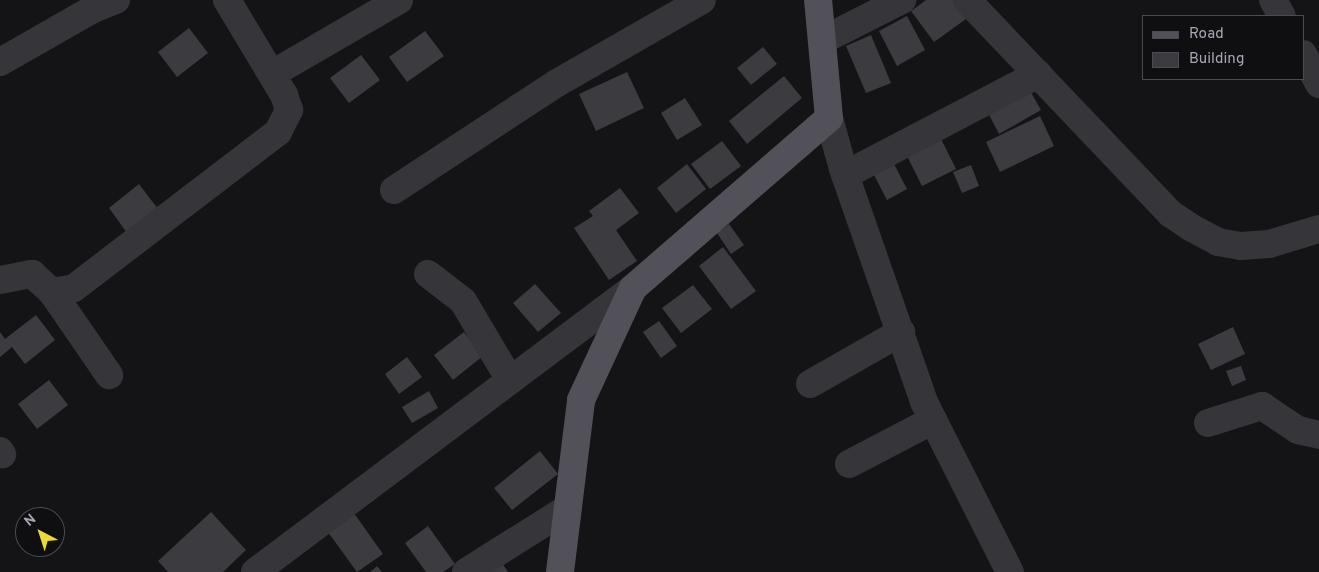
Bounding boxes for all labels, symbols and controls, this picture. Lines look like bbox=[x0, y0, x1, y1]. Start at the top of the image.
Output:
legend bbox=[1142, 15, 1304, 80]
text: Road bbox=[1189, 25, 1224, 44]
text: Building bbox=[1189, 50, 1244, 69]
north arrow bbox=[15, 507, 65, 557]
text: N bbox=[21, 511, 40, 531]

